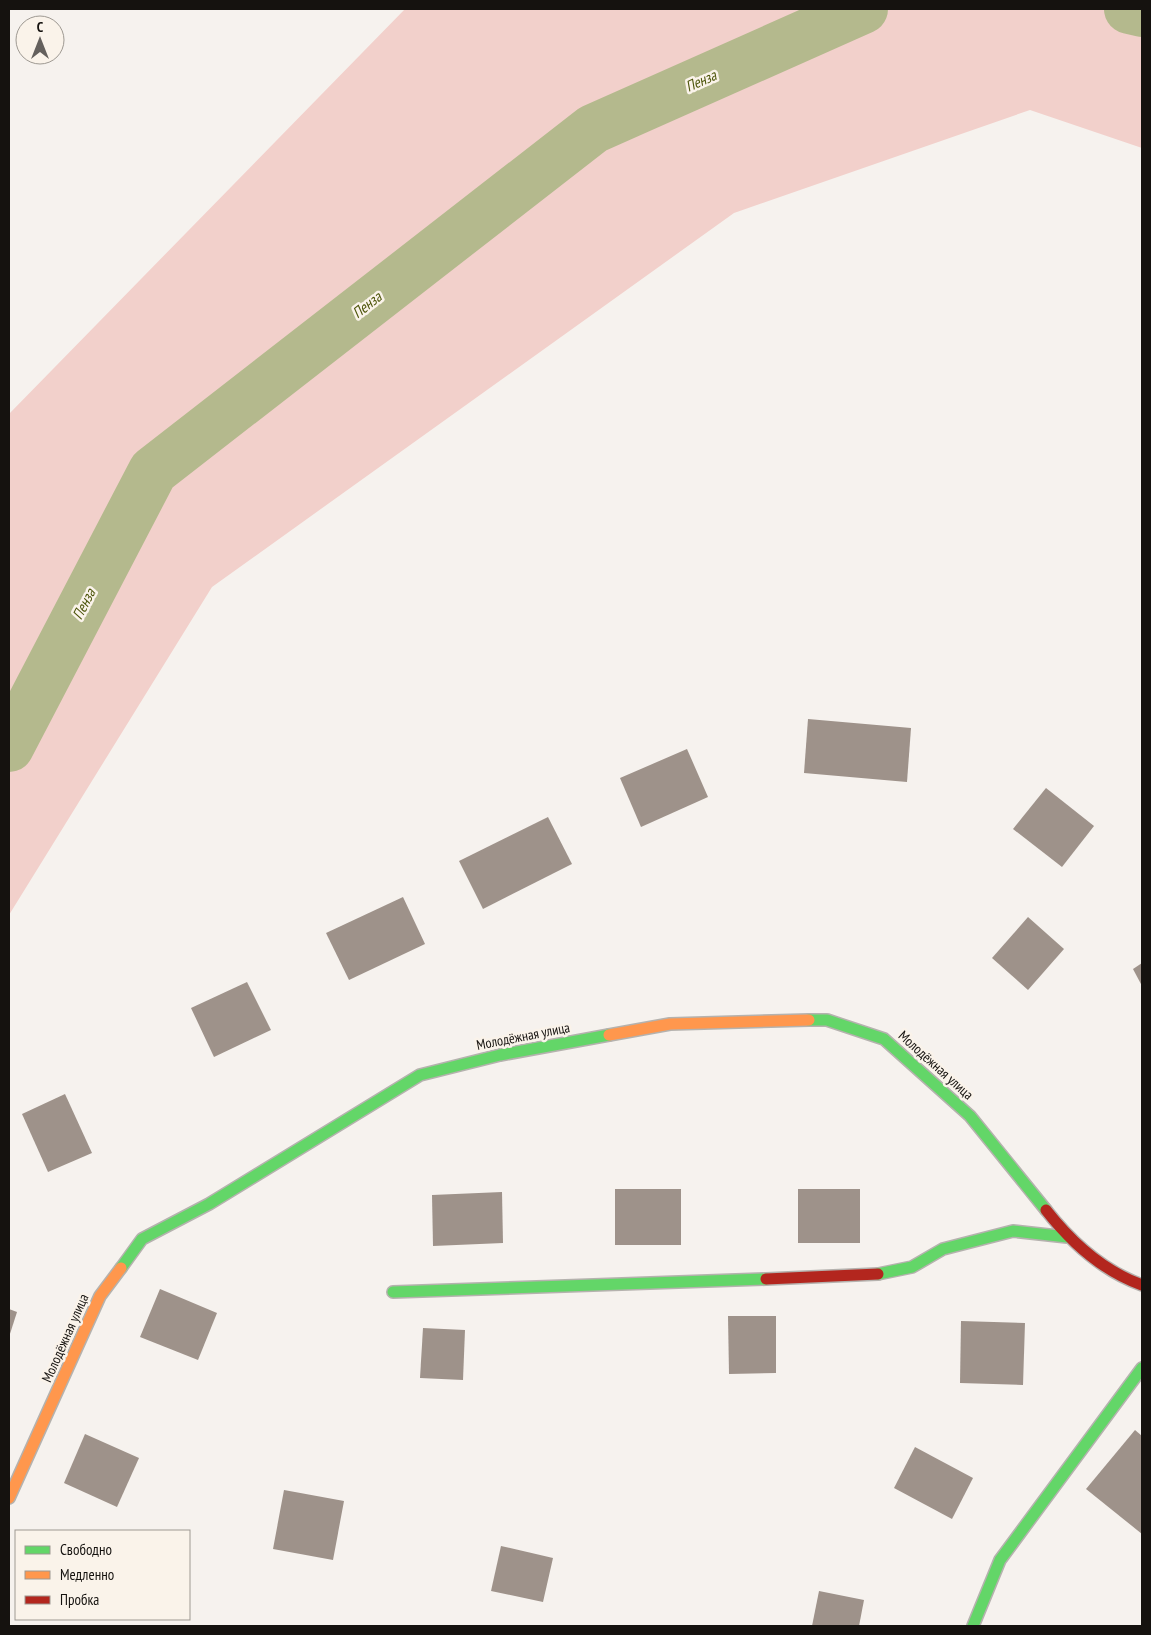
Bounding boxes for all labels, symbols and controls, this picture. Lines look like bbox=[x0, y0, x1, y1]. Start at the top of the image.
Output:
north arrow bbox=[15, 15, 65, 65]
text: С bbox=[37, 18, 44, 36]
water label: Пенза bbox=[682, 65, 720, 96]
water label: Пенза bbox=[348, 287, 386, 322]
water label: Пенза bbox=[68, 584, 100, 622]
street label: Молодёжная улица bbox=[475, 1018, 571, 1054]
street label: Молодёжная улица bbox=[895, 1027, 977, 1103]
street label: Молодёжная улица bbox=[37, 1291, 93, 1385]
legend bbox=[15, 1530, 190, 1620]
text: Свободно bbox=[60, 1540, 112, 1559]
text: Медленно bbox=[60, 1565, 114, 1584]
text: Пробка bbox=[60, 1590, 99, 1609]

